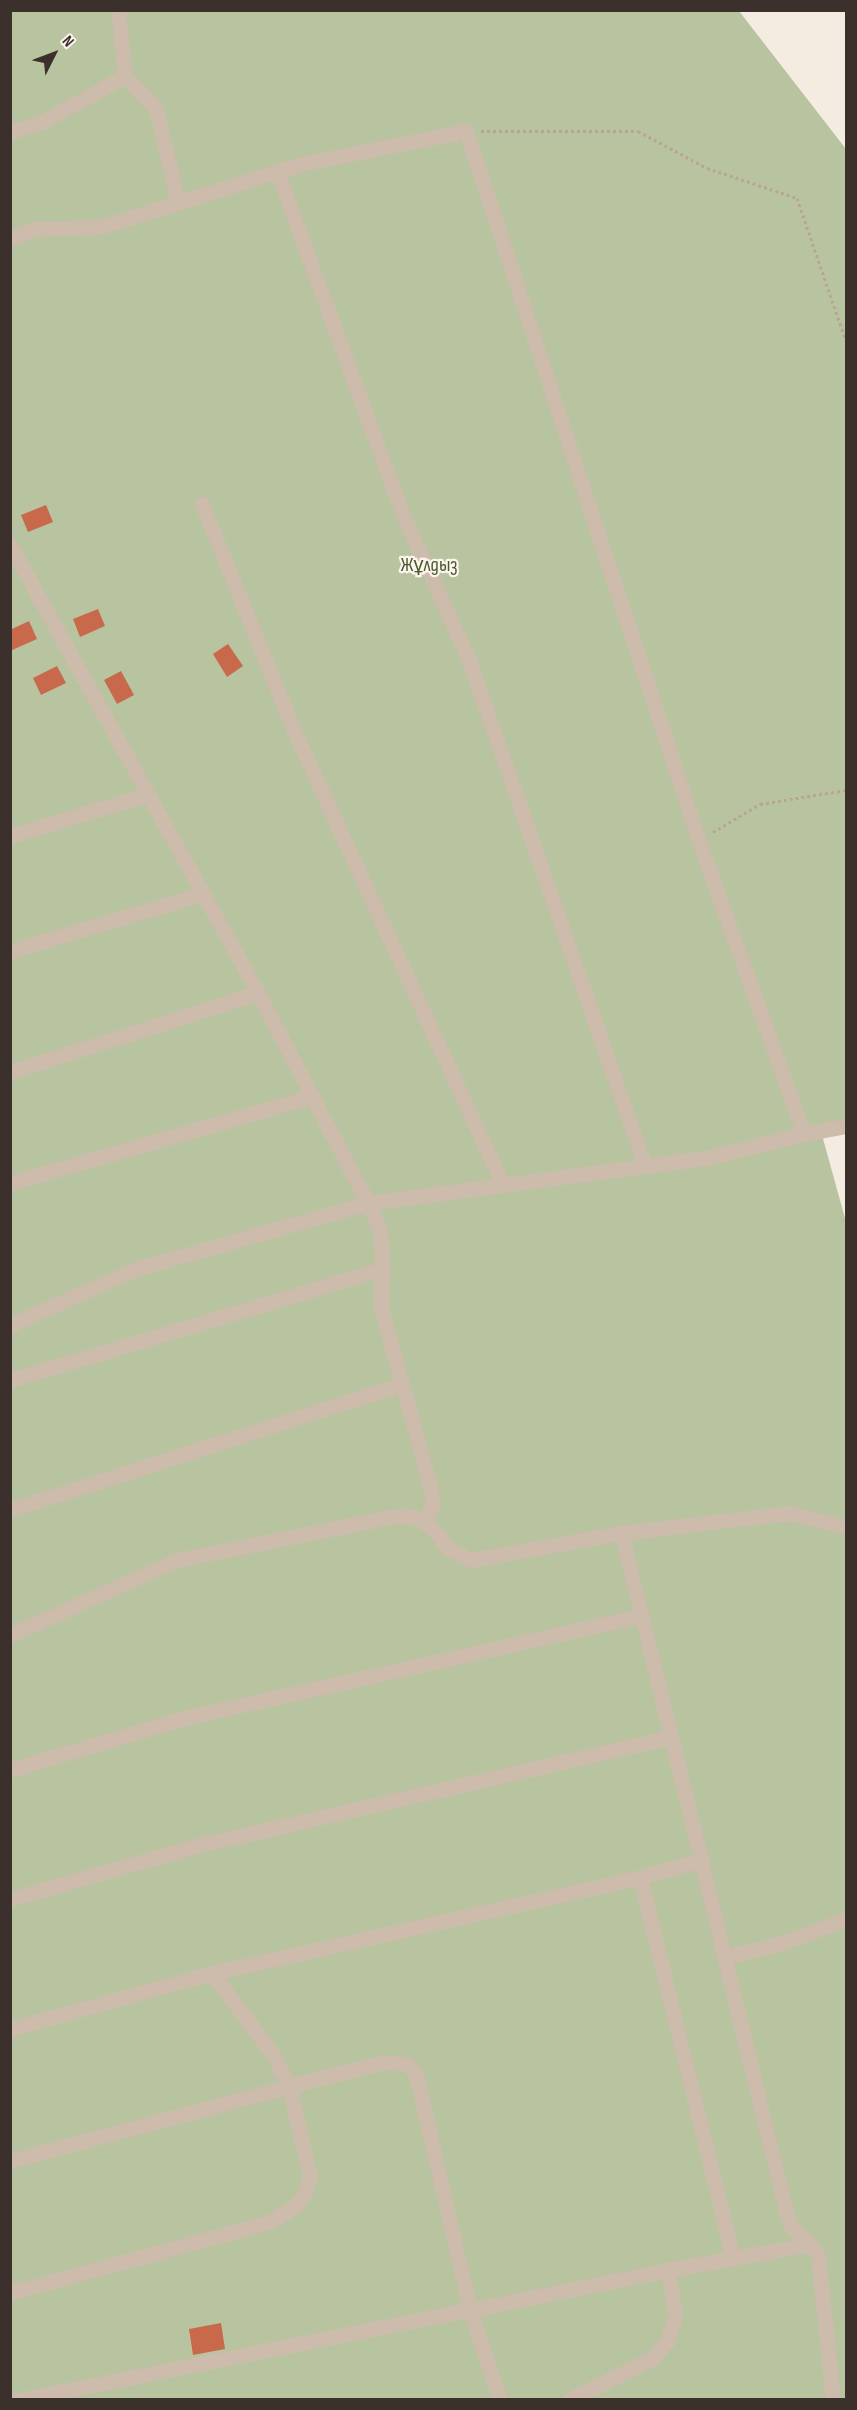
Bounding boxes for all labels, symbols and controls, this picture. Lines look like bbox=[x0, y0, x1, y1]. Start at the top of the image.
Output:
north arrow bbox=[24, 24, 84, 84]
text: N bbox=[58, 32, 78, 51]
park label: Жұлдыз bbox=[400, 553, 458, 577]

